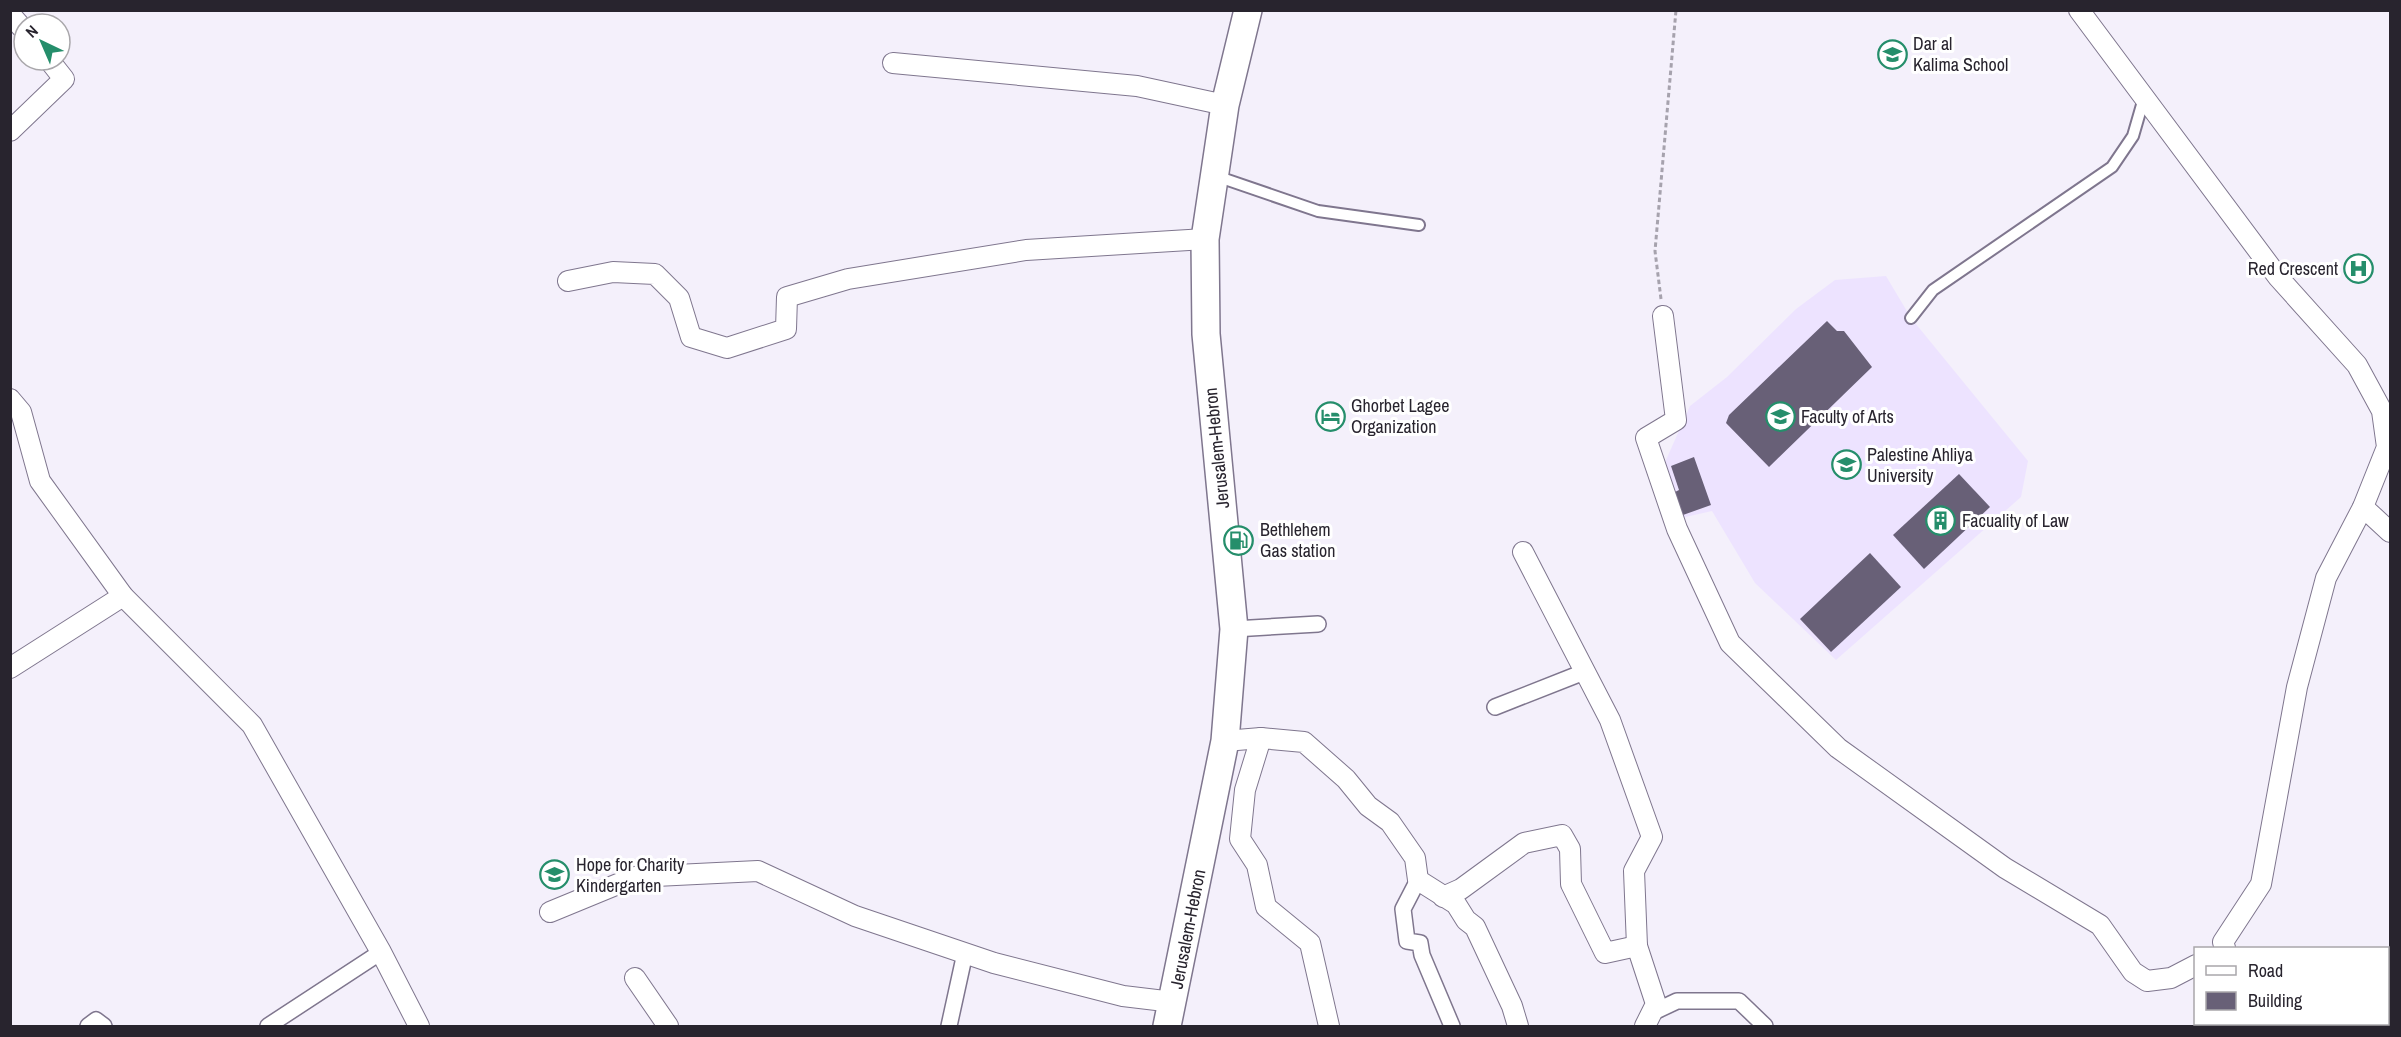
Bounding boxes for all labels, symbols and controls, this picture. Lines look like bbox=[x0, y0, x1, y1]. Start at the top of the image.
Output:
north arrow bbox=[12, 12, 72, 72]
text: N bbox=[21, 20, 43, 42]
place label: Dar al Kalima School bbox=[1913, 31, 2008, 77]
school or university icon: Dar al Kalima School bbox=[1876, 38, 1908, 70]
hospital icon: Red Crescent bbox=[2343, 253, 2375, 285]
place label: Red Crescent bbox=[2248, 256, 2338, 281]
street label: Jerusalem-Hebron bbox=[1198, 386, 1235, 510]
place label: Ghorbet Lagee Organization bbox=[1351, 393, 1449, 439]
hotel icon: Ghorbet Lagee Organization bbox=[1314, 400, 1346, 432]
school or university icon: Faculty of Arts bbox=[1764, 401, 1796, 433]
place label: Faculty of Arts bbox=[1801, 404, 1894, 429]
place label: Palestine Ahliya University bbox=[1867, 442, 1973, 488]
school or university icon: Palestine Ahliya University bbox=[1830, 449, 1862, 481]
building icon: Facuality of Law bbox=[1925, 505, 1957, 537]
place label: Facuality of Law bbox=[1962, 508, 2069, 533]
place label: Bethlehem Gas station bbox=[1260, 517, 1336, 563]
fuel station icon: Bethlehem Gas station bbox=[1223, 524, 1255, 556]
place label: Hope for Charity Kindergarten bbox=[576, 852, 685, 898]
school or university icon: Hope for Charity Kindergarten bbox=[539, 859, 571, 891]
street label: Jerusalem-Hebron bbox=[1164, 867, 1211, 991]
legend bbox=[2194, 947, 2389, 1025]
text: Road bbox=[2248, 958, 2283, 983]
text: Building bbox=[2248, 988, 2303, 1013]

